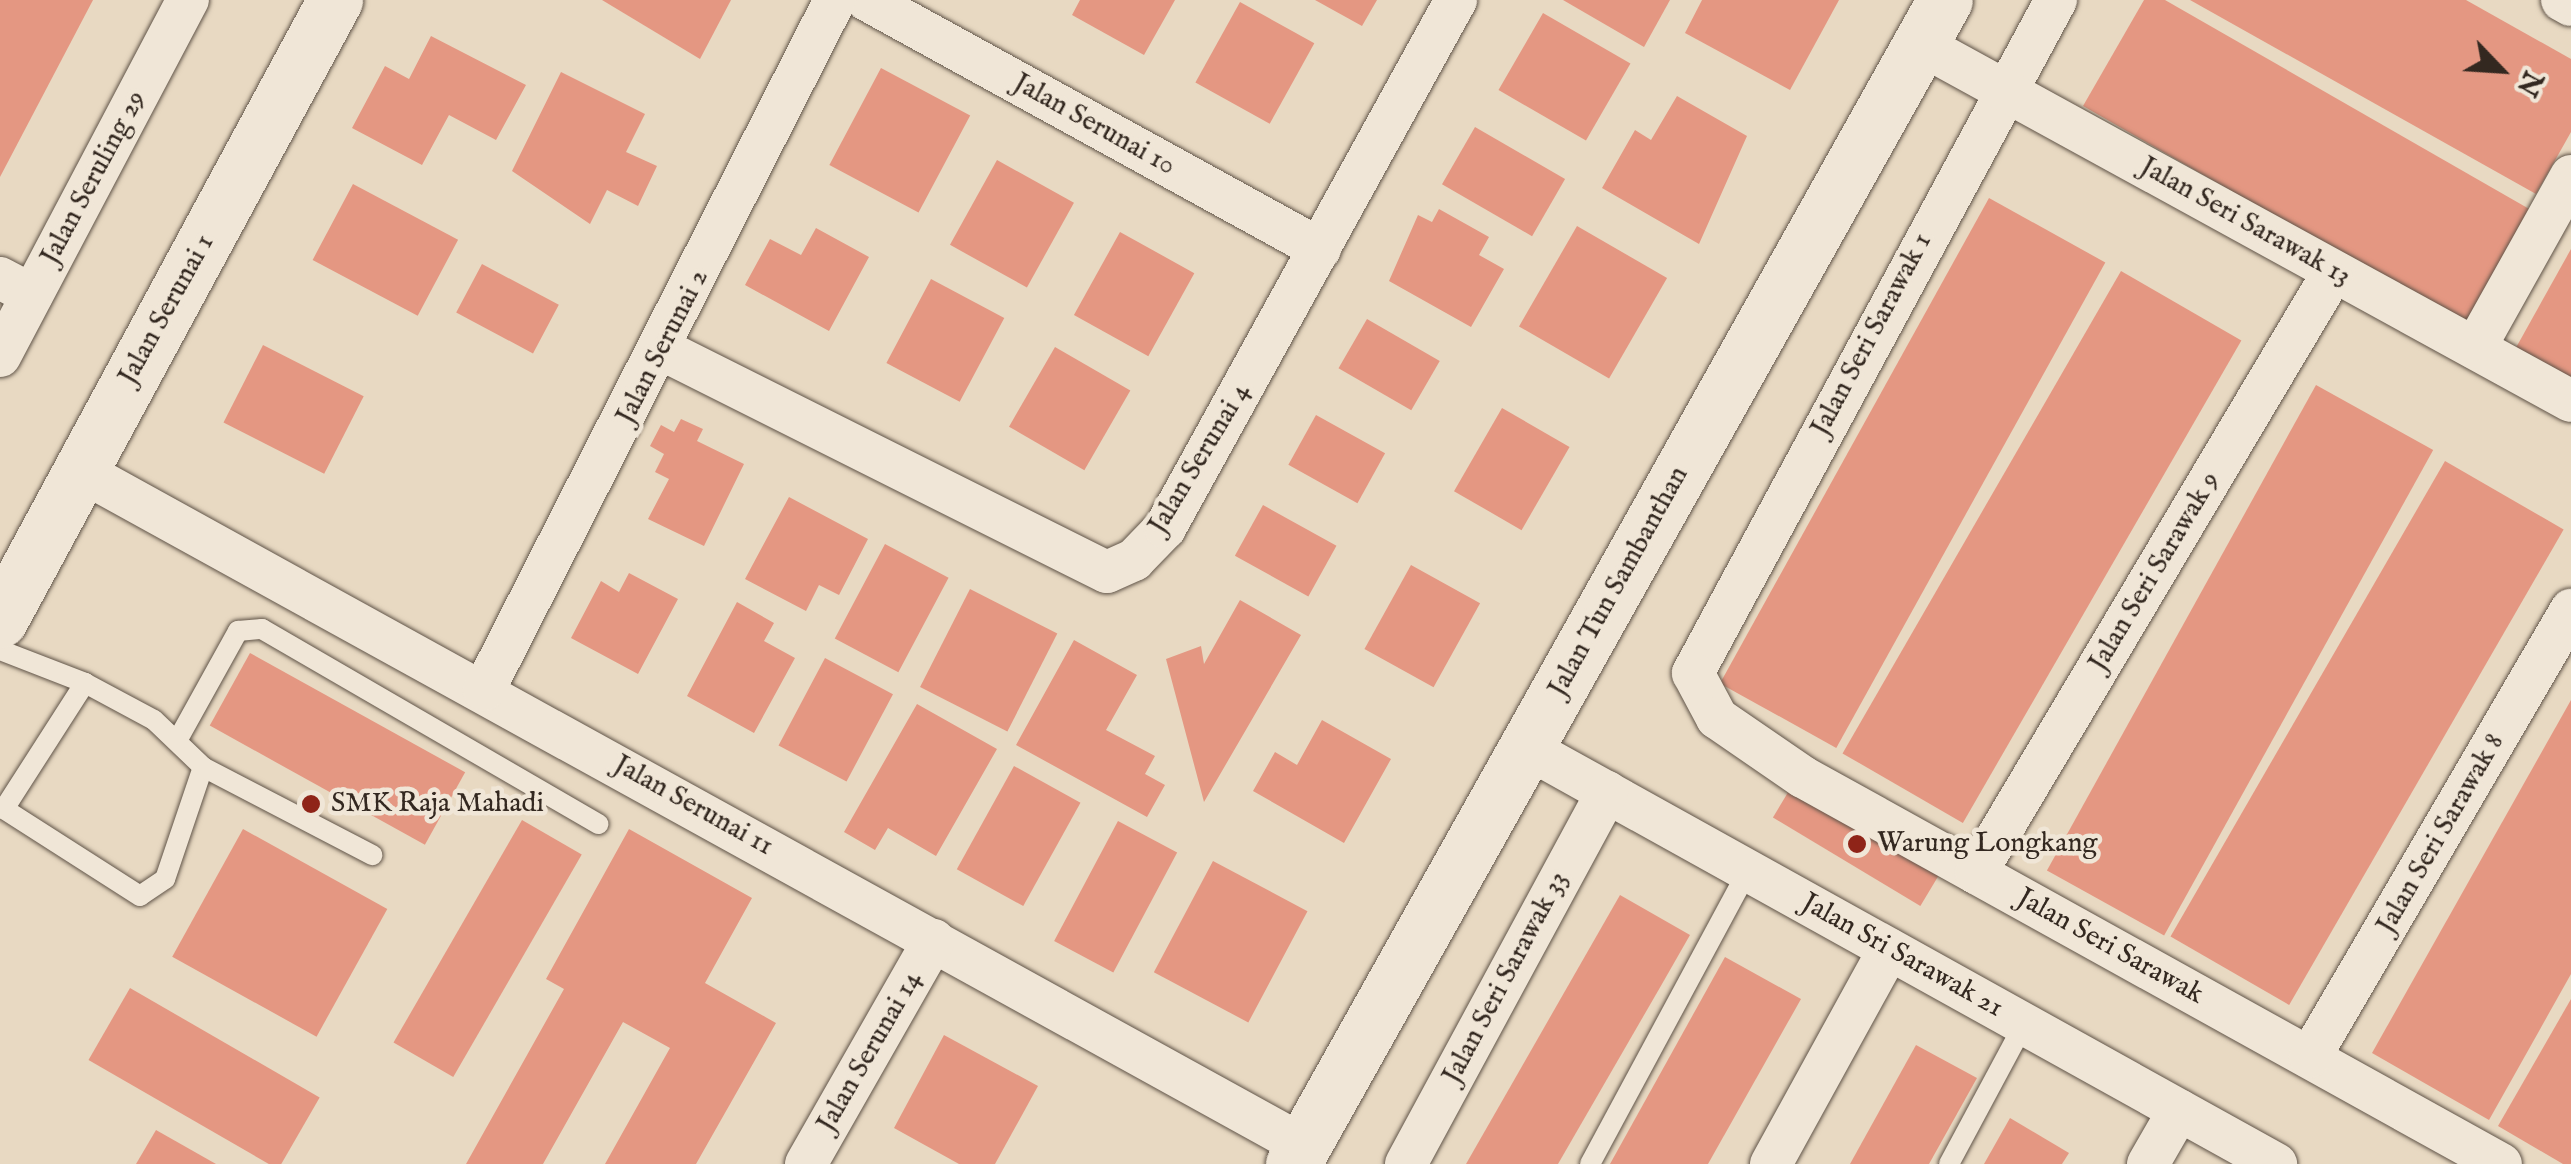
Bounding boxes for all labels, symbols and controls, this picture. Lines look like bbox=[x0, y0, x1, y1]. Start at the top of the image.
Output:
north arrow bbox=[2451, 20, 2551, 120]
text: N bbox=[2508, 65, 2550, 101]
street label: Jalan Serunai 10 bbox=[1007, 67, 1181, 183]
street label: Jalan Seruling 29 bbox=[34, 85, 154, 271]
street label: Jalan Seri Sarawak 13 bbox=[2134, 150, 2356, 294]
street label: Jalan Seri Sarawak 1 bbox=[1804, 228, 1940, 442]
street label: Jalan Serunai 1 bbox=[112, 229, 222, 391]
street label: Jalan Serunai 2 bbox=[610, 264, 716, 430]
street label: Jalan Serunai 4 bbox=[1142, 378, 1258, 540]
street label: Jalan Tun Sambanthan bbox=[1542, 461, 1696, 703]
street label: Jalan Seri Sarawak 9 bbox=[2082, 466, 2228, 678]
street label: Jalan Seri Sarawak 8 bbox=[2370, 728, 2512, 940]
street label: Jalan Serunai 11 bbox=[607, 748, 779, 864]
place label: SMK Raja Mahadi bbox=[331, 787, 544, 821]
marker: SMK Raja Mahadi bbox=[300, 793, 322, 815]
place label: Warung Longkang bbox=[1877, 827, 2098, 861]
marker: Warung Longkang bbox=[1846, 833, 1868, 855]
street label: Jalan Seri Sarawak 33 bbox=[1436, 866, 1576, 1090]
street label: Jalan Seri Sarawak bbox=[2011, 882, 2209, 1012]
street label: Jalan Sri Sarawak 21 bbox=[1795, 887, 2009, 1025]
street label: Jalan Serunai 14 bbox=[810, 965, 930, 1139]

